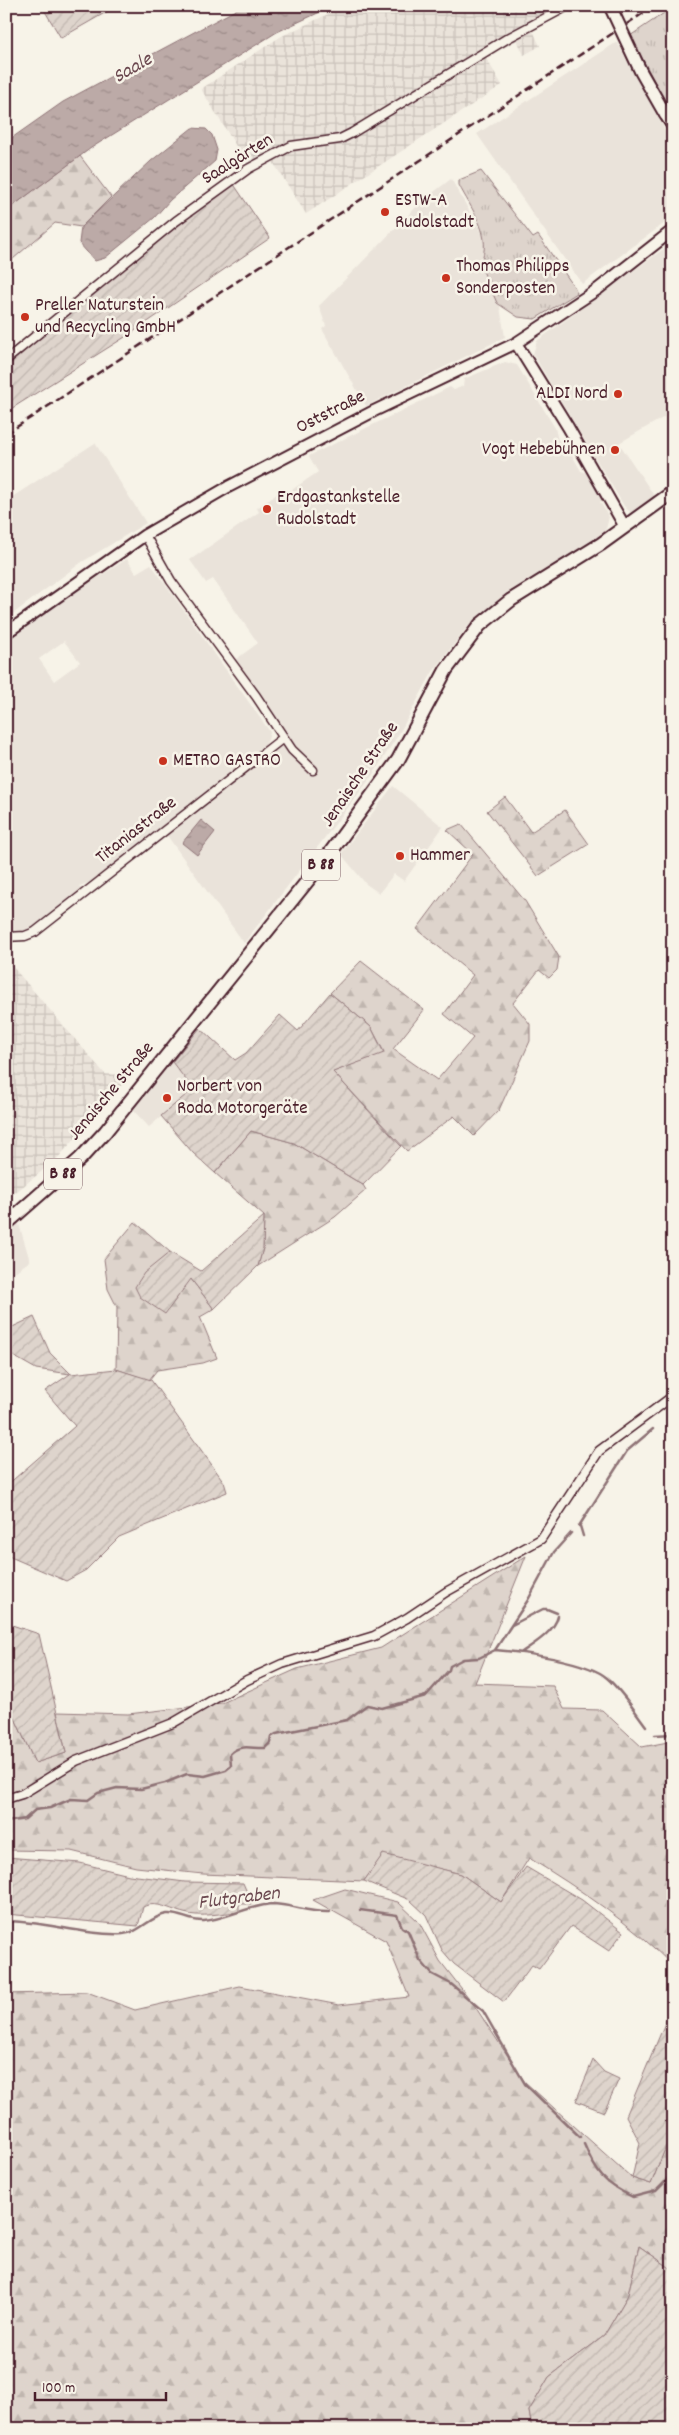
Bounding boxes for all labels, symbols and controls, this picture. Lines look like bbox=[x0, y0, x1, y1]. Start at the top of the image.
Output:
water label: Saale bbox=[108, 46, 159, 91]
street label: Saalgärten bbox=[197, 127, 279, 193]
place label: ESTW-A Rudolstadt bbox=[395, 188, 474, 237]
marker: ESTW-A Rudolstadt bbox=[379, 206, 391, 218]
place label: Thomas Philipps Sonderposten bbox=[456, 254, 569, 303]
marker: Thomas Philipps Sonderposten bbox=[440, 272, 452, 284]
place label: Preller Naturstein und Recycling GmbH bbox=[35, 293, 176, 342]
marker: Preller Naturstein und Recycling GmbH bbox=[19, 311, 31, 323]
place label: ALDI Nord bbox=[536, 381, 608, 408]
street label: Oststraße bbox=[292, 384, 370, 442]
marker: ALDI Nord bbox=[612, 388, 624, 400]
place label: Vogt Hebebühnen bbox=[482, 437, 605, 464]
marker: Vogt Hebebühnen bbox=[609, 444, 621, 456]
place label: Erdgastankstelle Rudolstadt bbox=[277, 485, 400, 534]
marker: Erdgastankstelle Rudolstadt bbox=[261, 503, 273, 515]
street label: Jenaische Straße bbox=[316, 717, 406, 833]
place label: METRO GASTRO bbox=[173, 748, 281, 775]
marker: METRO GASTRO bbox=[157, 755, 169, 767]
street label: Titaniastraße bbox=[91, 791, 183, 871]
place label: Hammer bbox=[410, 843, 470, 870]
road number: B 88 bbox=[302, 850, 340, 880]
marker: Hammer bbox=[394, 850, 406, 862]
street label: Jenaische Straße bbox=[62, 1037, 162, 1147]
place label: Norbert von Roda Motorgeräte bbox=[177, 1074, 308, 1123]
marker: Norbert von Roda Motorgeräte bbox=[161, 1092, 173, 1104]
road number: B 88 bbox=[44, 1158, 82, 1190]
water label: Flutgraben bbox=[197, 1880, 282, 1918]
scale bar bbox=[35, 2370, 166, 2402]
text: 100 m bbox=[42, 2378, 75, 2400]

